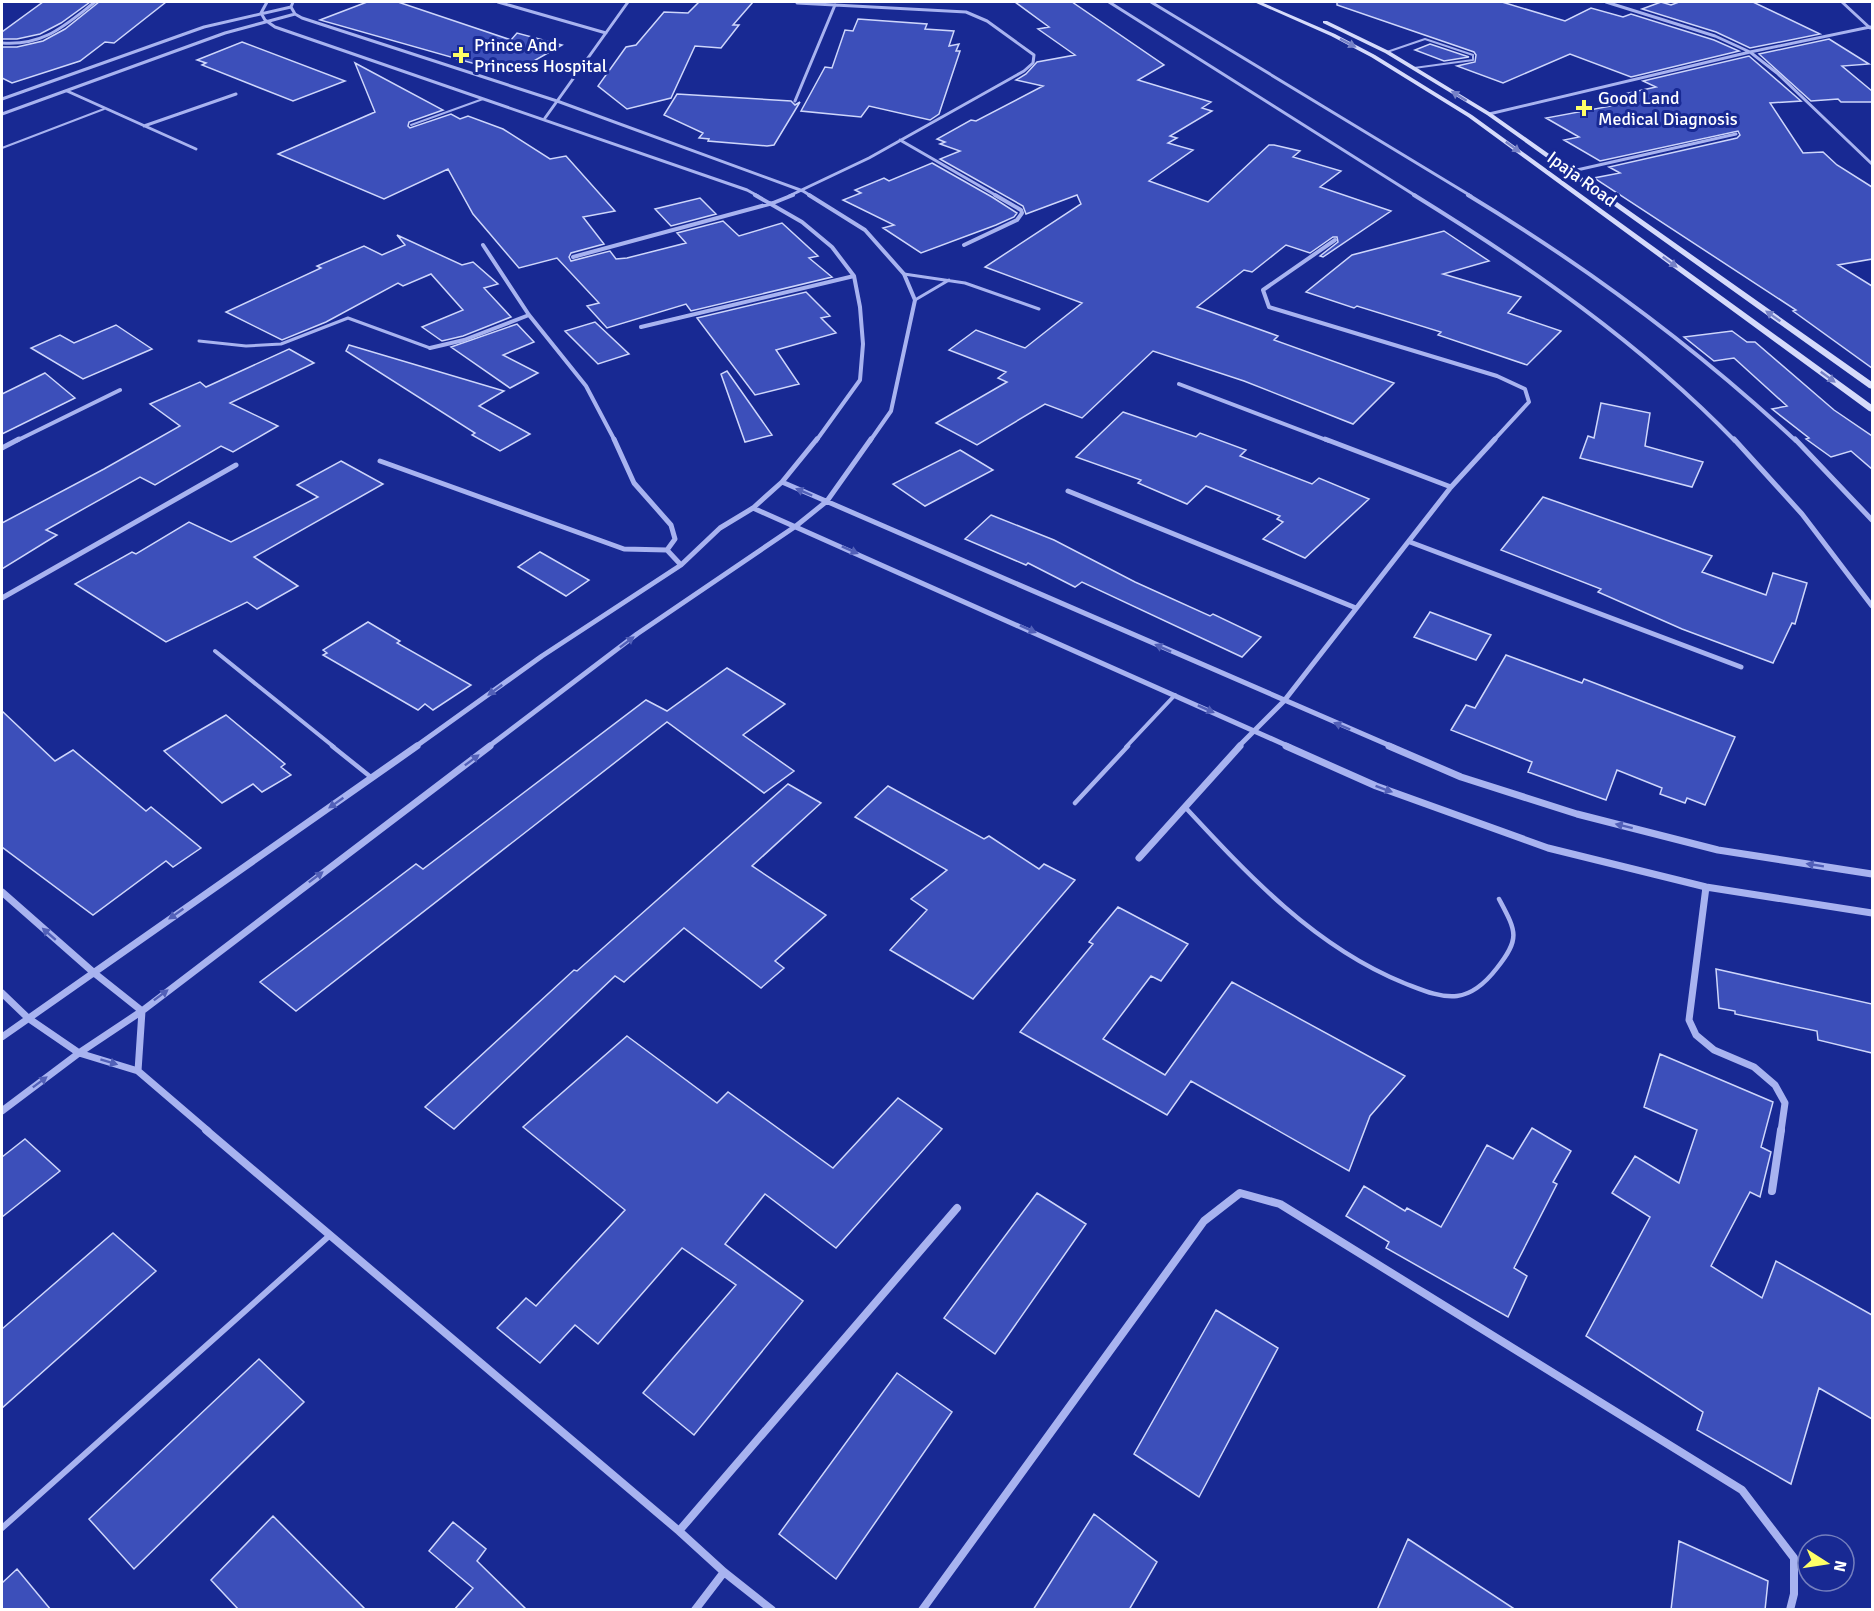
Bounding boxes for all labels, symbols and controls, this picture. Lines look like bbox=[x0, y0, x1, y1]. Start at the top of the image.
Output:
place label: Prince And Princess Hospital bbox=[474, 34, 607, 77]
one-way arrow bbox=[1340, 38, 1357, 48]
marker: Prince And Princess Hospital bbox=[452, 46, 470, 64]
place label: Good Land Medical Diagnosis bbox=[1598, 87, 1738, 130]
one-way arrow bbox=[1451, 90, 1467, 101]
marker: Good Land Medical Diagnosis bbox=[1575, 99, 1593, 117]
one-way arrow bbox=[1505, 140, 1520, 152]
street label: Ipaja Road bbox=[1543, 146, 1621, 212]
one-way arrow bbox=[1663, 255, 1678, 267]
one-way arrow bbox=[1766, 310, 1782, 322]
one-way arrow bbox=[1820, 370, 1835, 382]
one-way arrow bbox=[795, 487, 813, 497]
one-way arrow bbox=[841, 545, 858, 554]
one-way arrow bbox=[1019, 624, 1037, 634]
one-way arrow bbox=[619, 636, 635, 648]
one-way arrow bbox=[1153, 643, 1171, 653]
one-way arrow bbox=[487, 684, 503, 696]
one-way arrow bbox=[1197, 704, 1215, 714]
one-way arrow bbox=[1332, 721, 1350, 731]
one-way arrow bbox=[464, 753, 480, 766]
one-way arrow bbox=[1375, 784, 1393, 794]
one-way arrow bbox=[328, 797, 344, 808]
one-way arrow bbox=[1615, 820, 1633, 830]
one-way arrow bbox=[1805, 861, 1824, 870]
one-way arrow bbox=[309, 872, 324, 884]
one-way arrow bbox=[168, 908, 184, 919]
one-way arrow bbox=[42, 928, 57, 941]
one-way arrow bbox=[154, 990, 169, 1002]
one-way arrow bbox=[100, 1058, 118, 1067]
one-way arrow bbox=[32, 1076, 48, 1088]
north arrow bbox=[1796, 1533, 1856, 1593]
text: N bbox=[1829, 1558, 1851, 1573]

